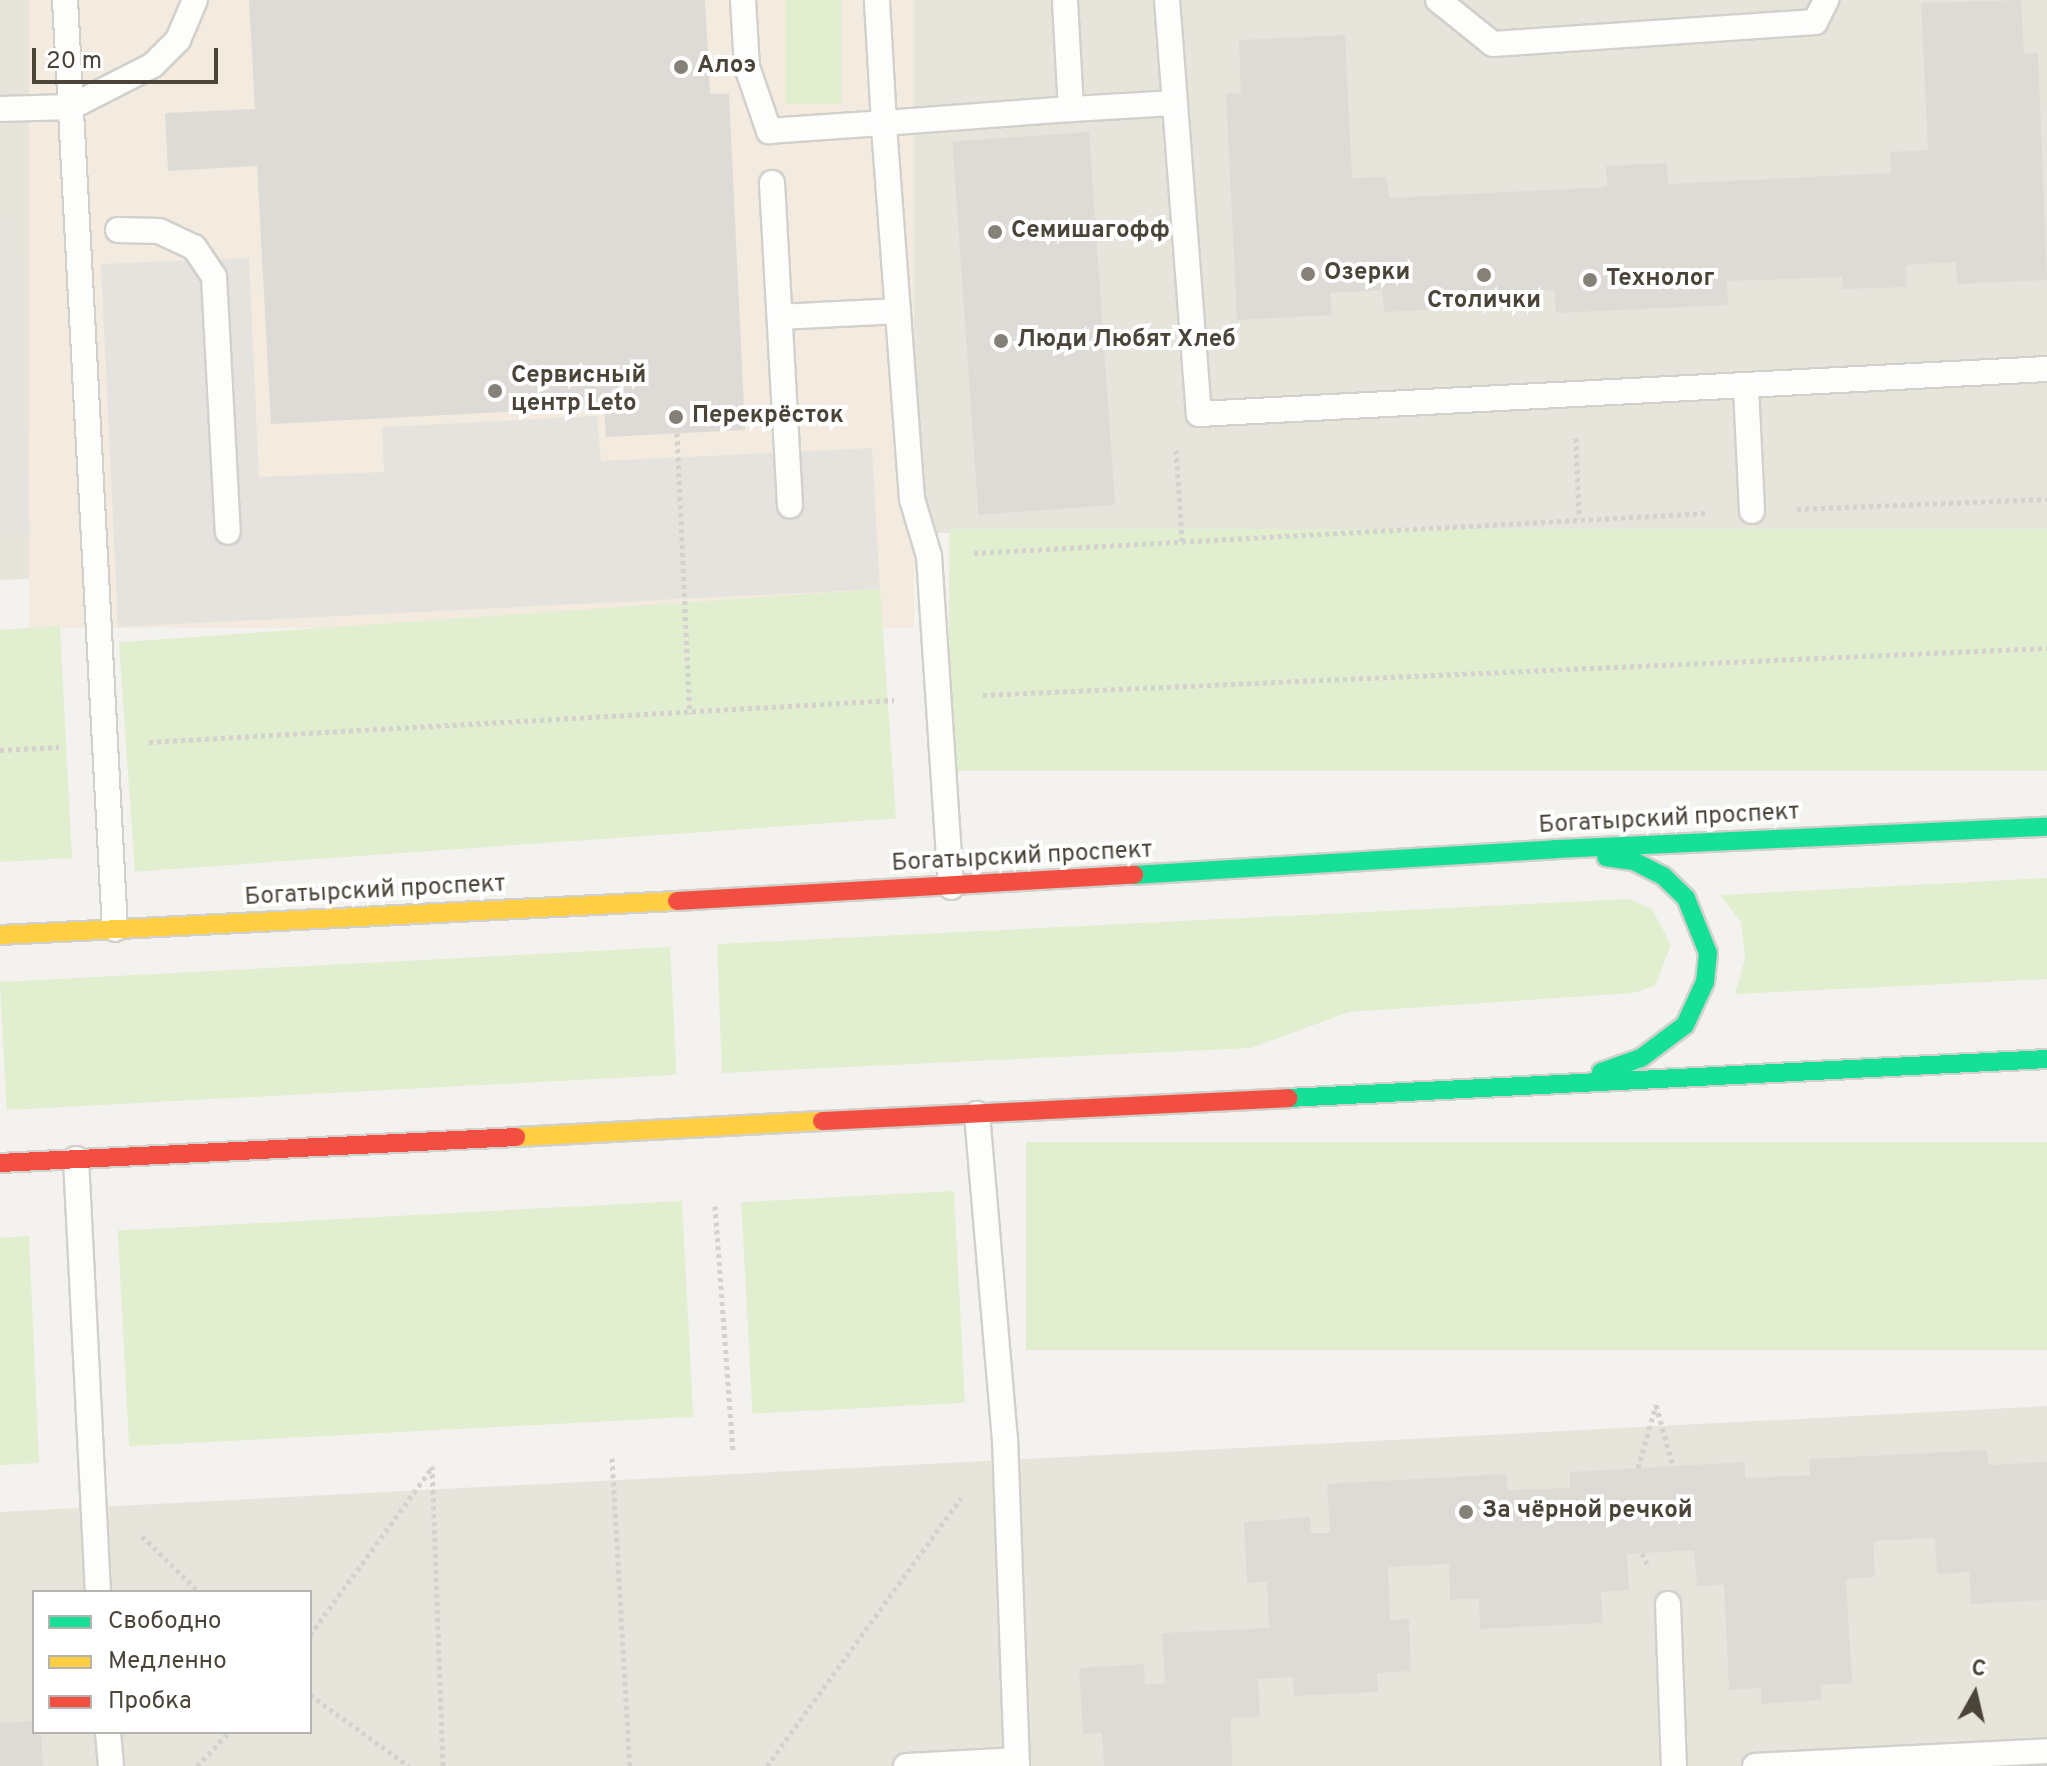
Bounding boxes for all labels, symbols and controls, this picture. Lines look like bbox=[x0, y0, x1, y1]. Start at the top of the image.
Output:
scale bar bbox=[36, 32, 222, 82]
text: 20 m bbox=[46, 47, 102, 77]
place label: Алоэ bbox=[697, 53, 756, 81]
marker: Алоэ bbox=[672, 58, 690, 76]
place label: Семишагофф bbox=[1011, 218, 1170, 246]
marker: Семишагофф bbox=[986, 223, 1004, 241]
place label: Озерки bbox=[1324, 260, 1410, 288]
marker: Озерки bbox=[1299, 265, 1317, 283]
marker: Столички bbox=[1475, 266, 1493, 284]
place label: Технолог bbox=[1606, 266, 1715, 294]
marker: Технолог bbox=[1581, 271, 1599, 289]
place label: Столички bbox=[1427, 288, 1541, 316]
place label: Люди Любят Хлеб bbox=[1017, 327, 1236, 355]
marker: Люди Любят Хлеб bbox=[992, 332, 1010, 350]
place label: Сервисный центр Leto bbox=[511, 363, 646, 419]
marker: Сервисный центр Leto bbox=[486, 382, 504, 400]
place label: Перекрёсток bbox=[692, 403, 844, 431]
marker: Перекрёсток bbox=[667, 408, 685, 426]
street label: Богатырский проспект bbox=[1538, 799, 1800, 841]
street label: Богатырский проспект bbox=[891, 837, 1153, 879]
street label: Богатырский проспект bbox=[244, 871, 506, 913]
place label: За чёрной речкой bbox=[1482, 1498, 1693, 1526]
marker: За чёрной речкой bbox=[1457, 1503, 1475, 1521]
legend bbox=[32, 1590, 312, 1734]
text: Свободно bbox=[108, 1607, 221, 1637]
text: Медленно bbox=[108, 1647, 227, 1677]
north arrow bbox=[1935, 1654, 2015, 1734]
text: С bbox=[1970, 1655, 1987, 1684]
text: Пробка bbox=[108, 1687, 192, 1717]

